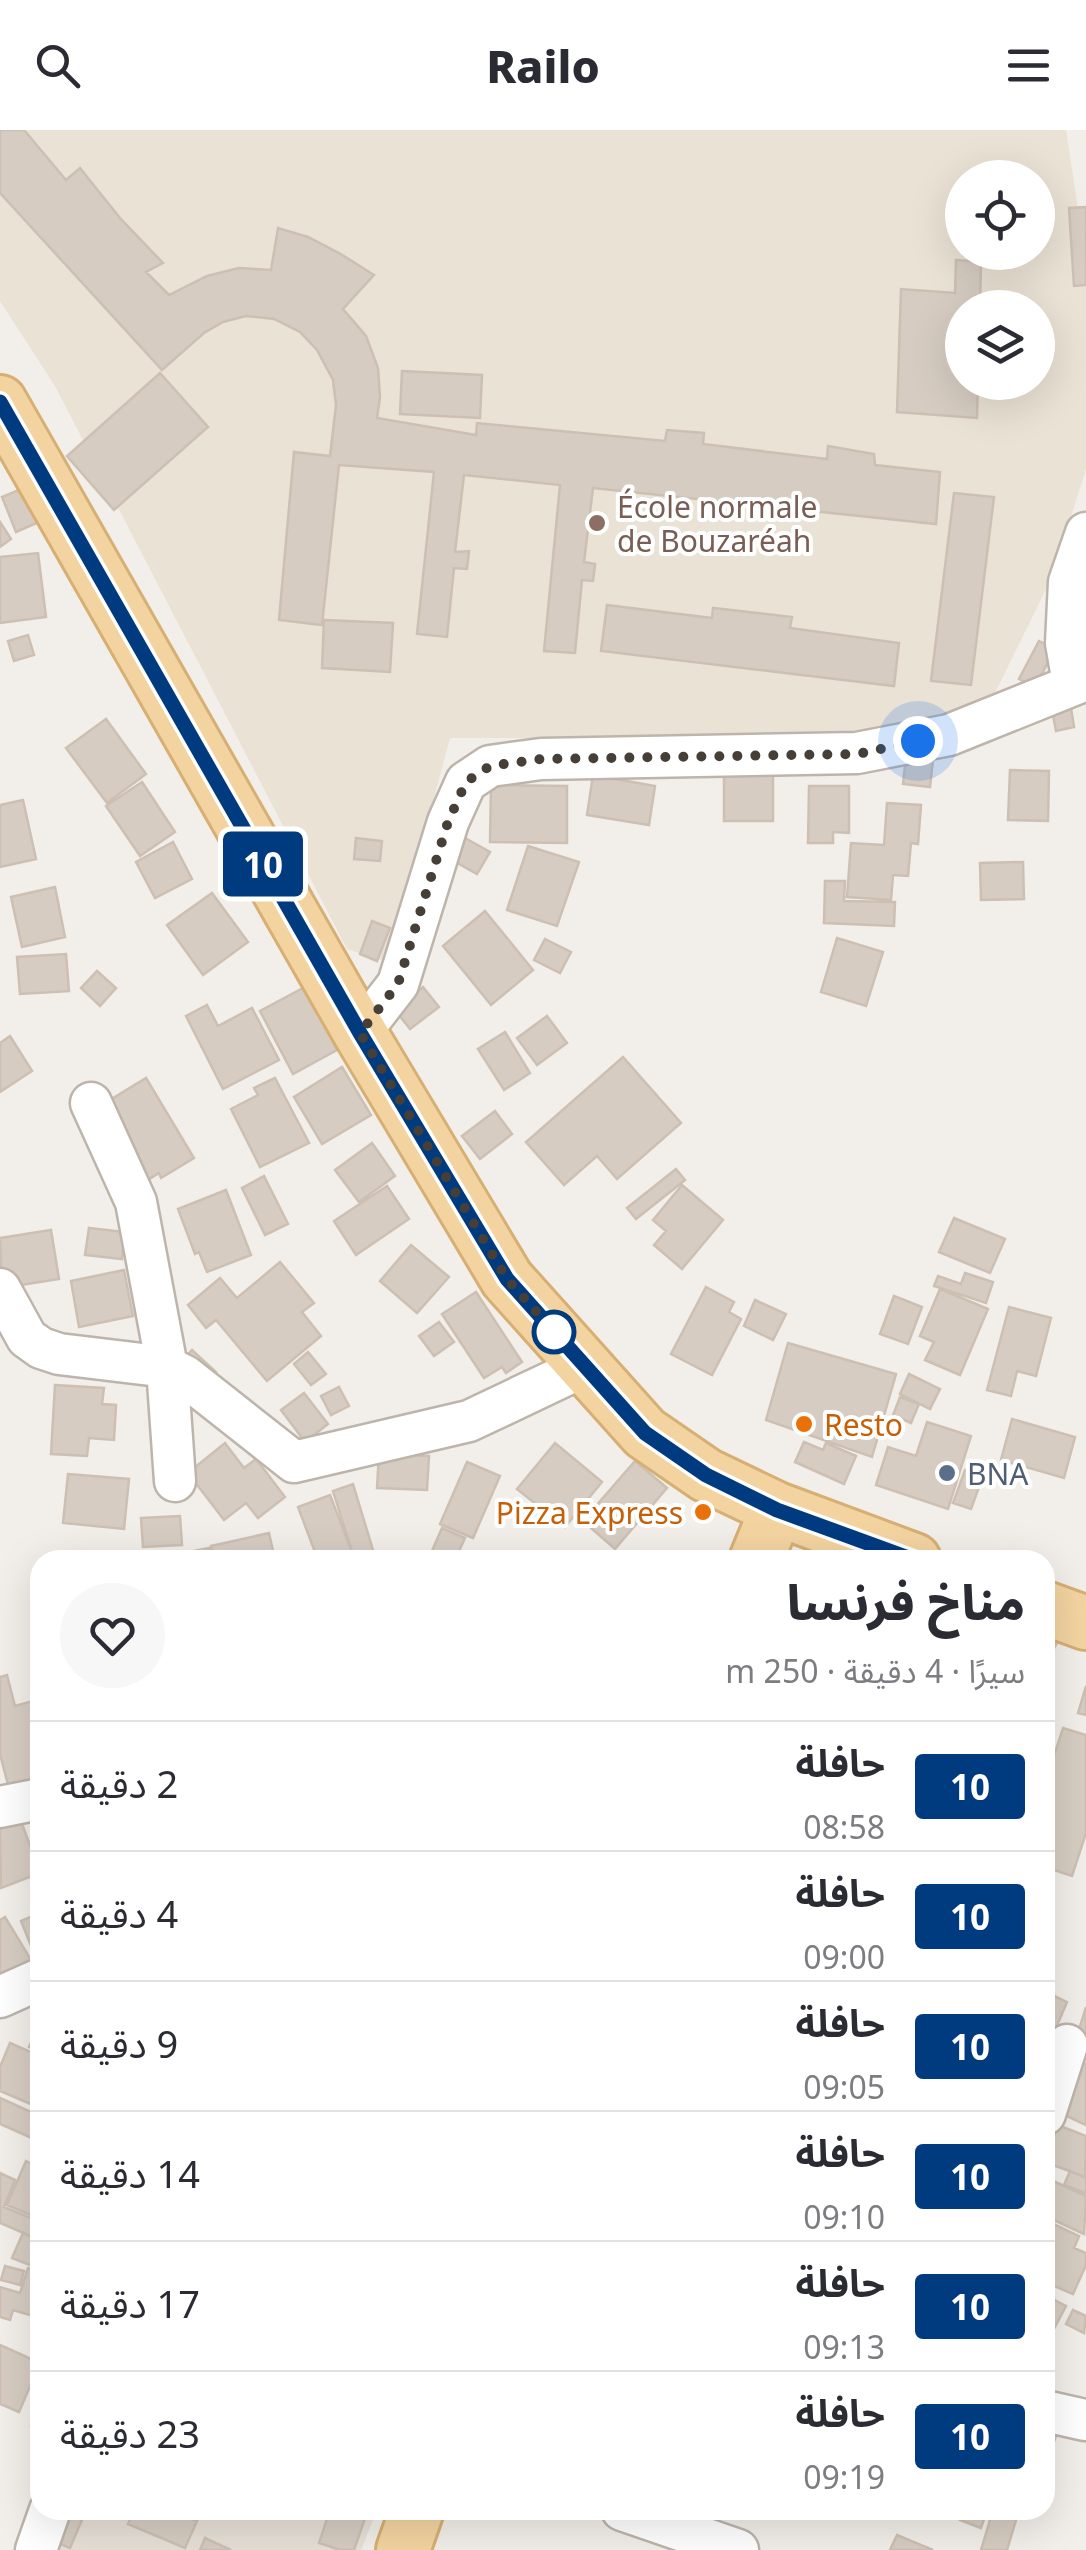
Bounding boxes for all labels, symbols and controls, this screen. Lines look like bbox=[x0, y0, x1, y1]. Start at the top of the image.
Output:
text: Railo bbox=[486, 35, 600, 96]
icon: search bbox=[30, 38, 85, 93]
icon: menu bbox=[1001, 38, 1056, 93]
map controls bbox=[945, 160, 1055, 400]
button: locate bbox=[945, 160, 1055, 270]
button: layers bbox=[945, 290, 1055, 400]
place label: École normale de Bouzaréah bbox=[617, 486, 817, 561]
marker: École normale de Bouzaréah bbox=[586, 512, 608, 534]
your location bbox=[893, 716, 943, 766]
line badge: 10 bbox=[218, 832, 308, 896]
text: 10 bbox=[243, 841, 283, 888]
unlabelled marker bbox=[533, 1311, 575, 1353]
place label: Resto bbox=[824, 1404, 903, 1445]
marker: Resto bbox=[793, 1413, 815, 1435]
place label: BNA bbox=[967, 1453, 1029, 1494]
marker: BNA bbox=[936, 1462, 958, 1484]
place label: Pizza Express bbox=[496, 1492, 683, 1533]
marker: Pizza Express bbox=[692, 1501, 714, 1523]
text: مناخ فرنسا bbox=[786, 1569, 1025, 1634]
button: heart bbox=[60, 1583, 165, 1688]
text: سيرًا · 4 دقيقة · 250 m bbox=[725, 1649, 1025, 1692]
text: حافلة bbox=[796, 1736, 885, 1788]
text: 2 دقيقة bbox=[60, 1757, 178, 1809]
text: 10 bbox=[950, 1763, 990, 1810]
text: 08:58 bbox=[803, 1805, 885, 1848]
text: حافلة bbox=[796, 1866, 885, 1918]
text: 4 دقيقة bbox=[60, 1887, 178, 1939]
text: 10 bbox=[950, 1893, 990, 1940]
text: 09:00 bbox=[803, 1935, 885, 1978]
text: حافلة bbox=[796, 1996, 885, 2048]
text: 9 دقيقة bbox=[60, 2017, 178, 2069]
text: 10 bbox=[950, 2023, 990, 2070]
text: 09:05 bbox=[803, 2065, 885, 2108]
text: حافلة bbox=[796, 2126, 885, 2178]
text: 14 دقيقة bbox=[60, 2147, 200, 2199]
text: 10 bbox=[950, 2153, 990, 2200]
text: 09:10 bbox=[803, 2195, 885, 2238]
text: حافلة bbox=[796, 2256, 885, 2308]
text: 17 دقيقة bbox=[60, 2277, 200, 2329]
text: 10 bbox=[950, 2283, 990, 2330]
text: 09:13 bbox=[803, 2325, 885, 2368]
text: حافلة bbox=[796, 2386, 885, 2438]
text: 23 دقيقة bbox=[60, 2407, 200, 2459]
text: 10 bbox=[950, 2413, 990, 2460]
text: 09:19 bbox=[803, 2455, 885, 2498]

